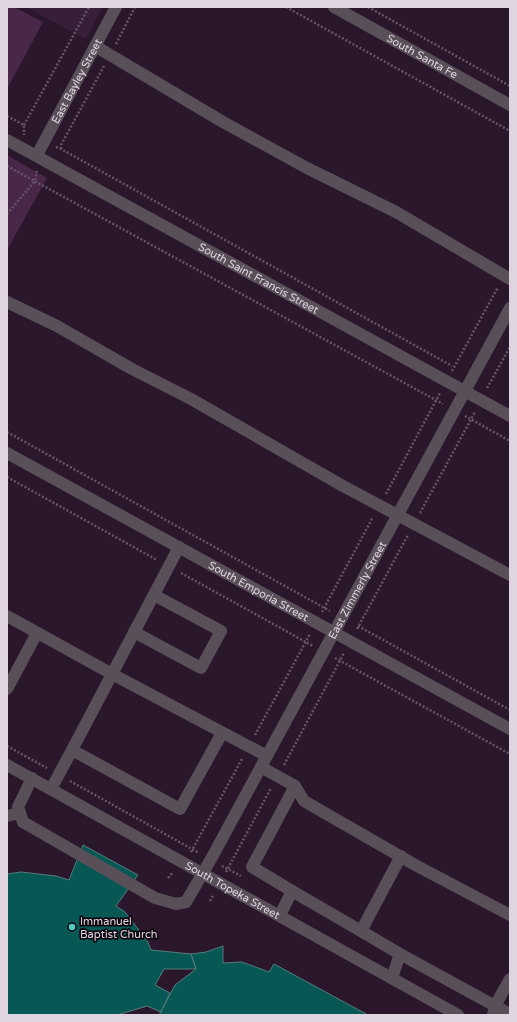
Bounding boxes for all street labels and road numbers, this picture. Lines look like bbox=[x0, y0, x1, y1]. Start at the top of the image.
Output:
street label: South Santa Fe bbox=[384, 31, 460, 81]
street label: East Bayley Street bbox=[49, 36, 104, 126]
street label: South Saint Francis Street bbox=[196, 240, 321, 316]
street label: East Zimmerly Street bbox=[325, 539, 389, 641]
street label: South Emporia Street bbox=[206, 558, 311, 624]
street label: South Topeka Street bbox=[183, 859, 282, 922]

